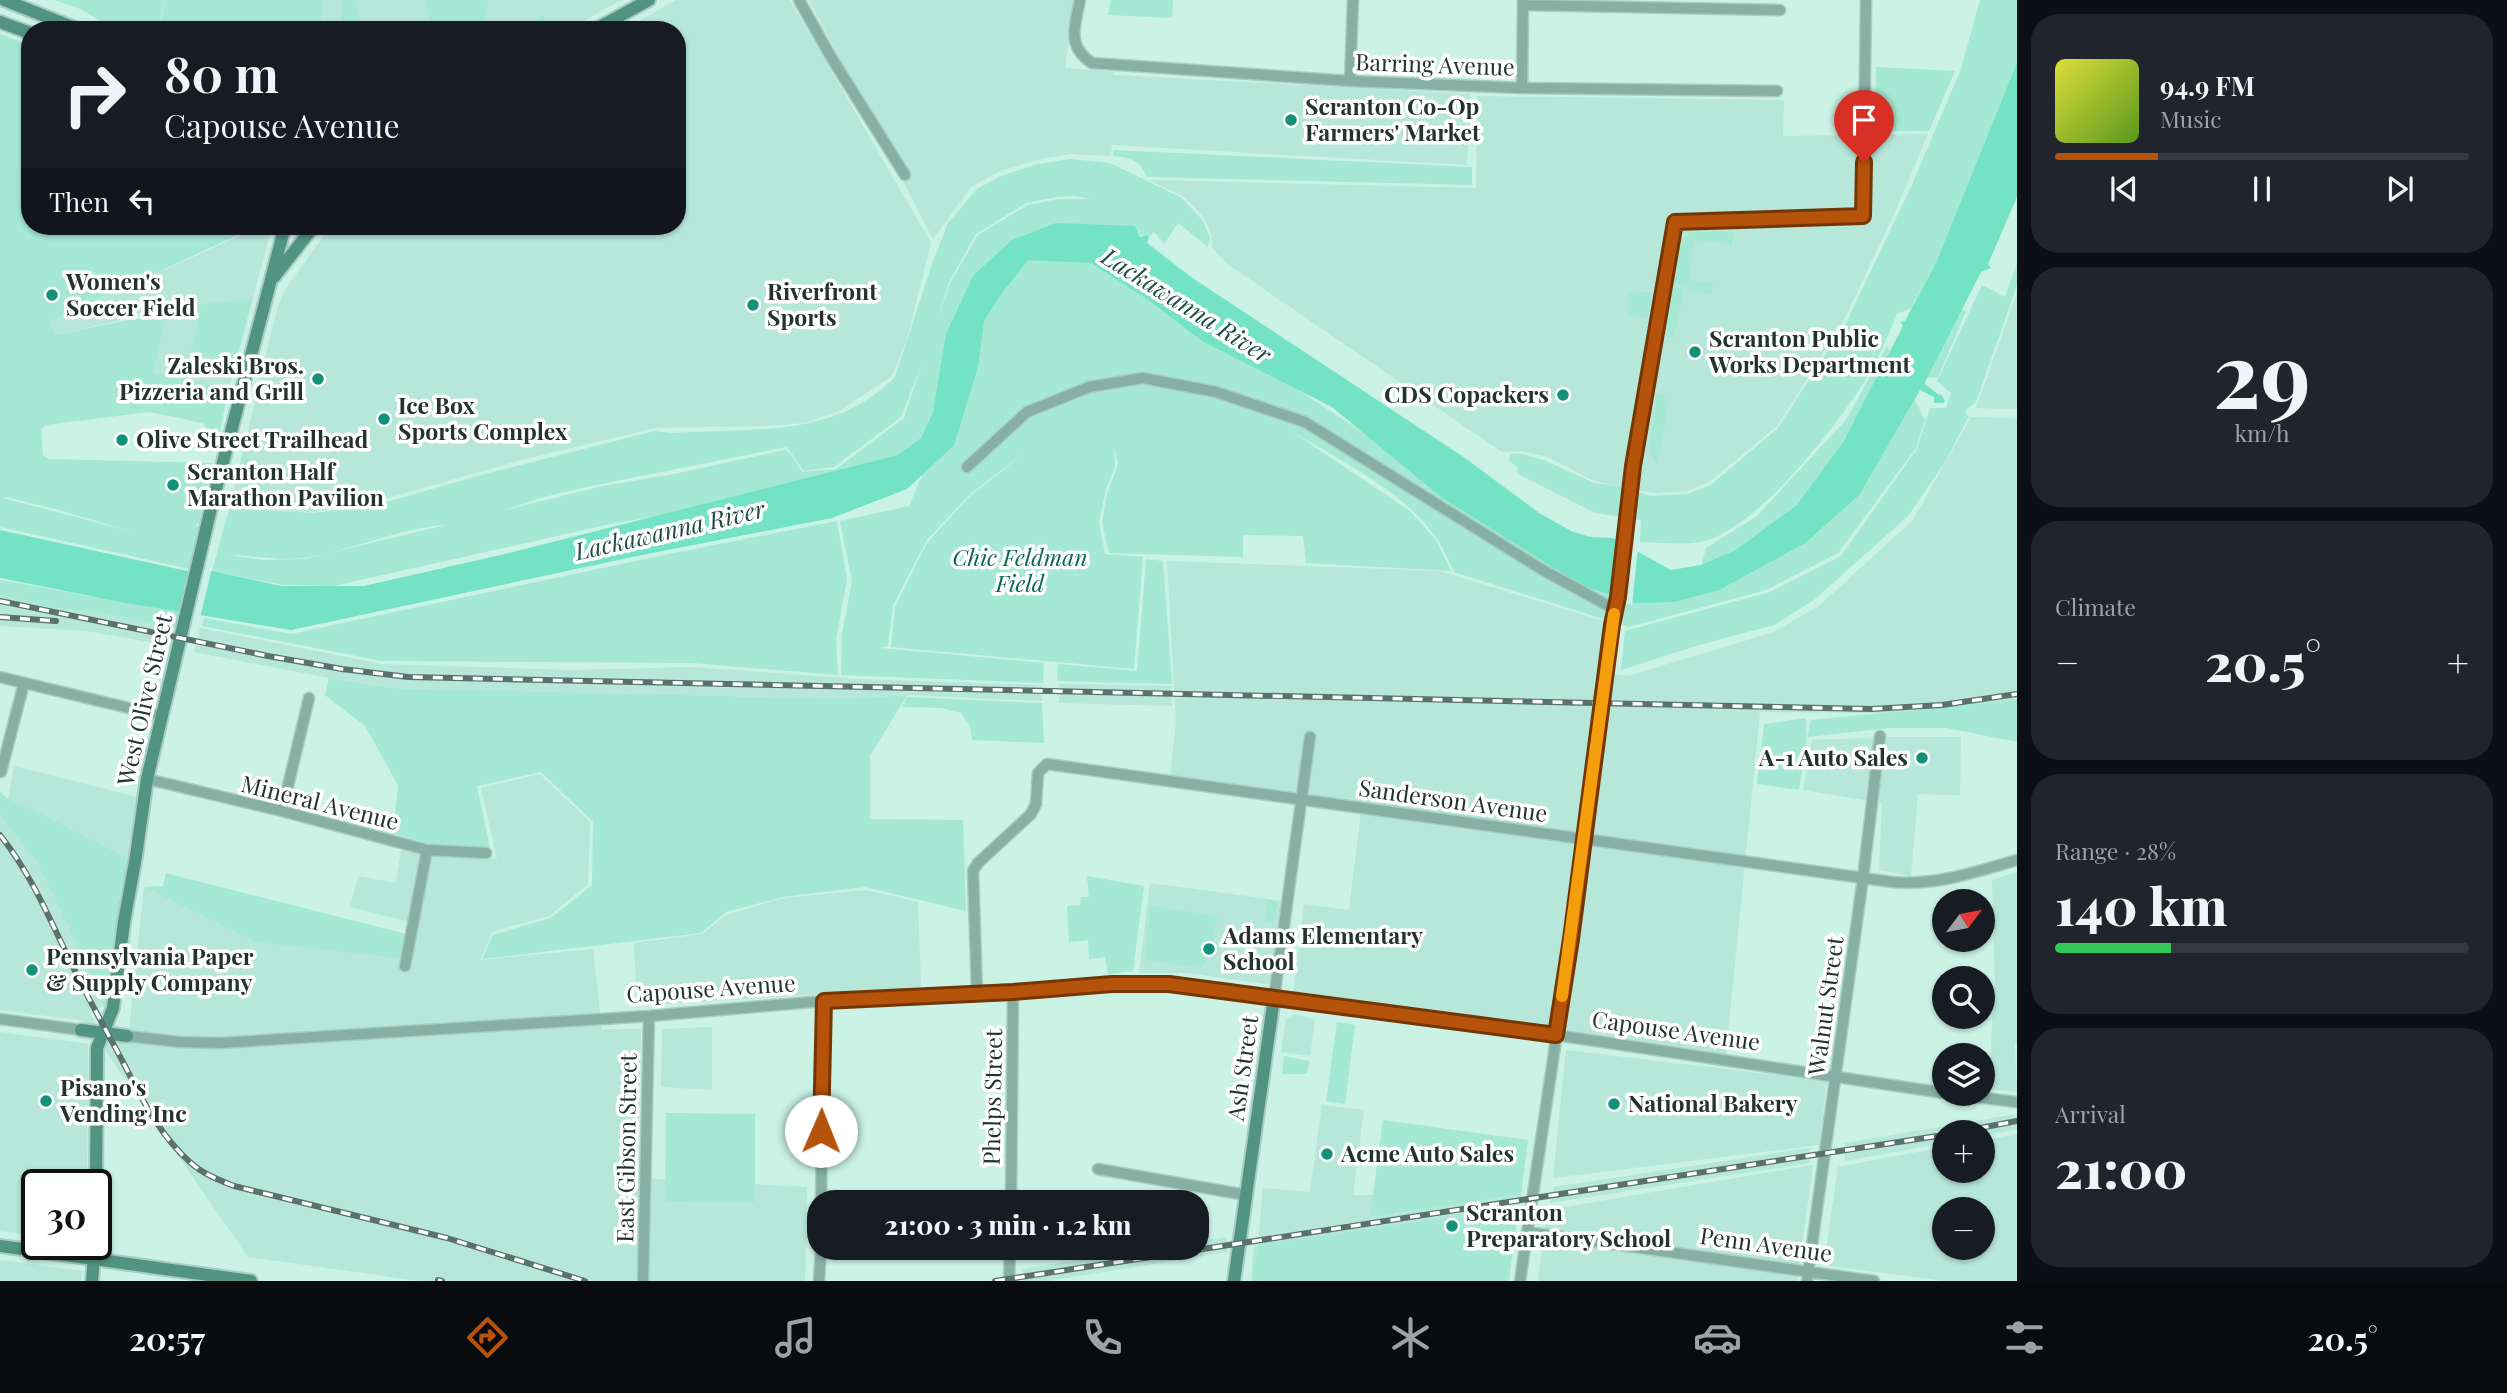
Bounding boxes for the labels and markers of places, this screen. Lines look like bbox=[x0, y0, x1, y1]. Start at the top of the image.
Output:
place label: Scranton Co-Op Farmers' Market bbox=[1305, 90, 1481, 147]
pin bbox=[1834, 90, 1894, 162]
marker: Scranton Co-Op Farmers' Market bbox=[1283, 112, 1299, 128]
place label: Women's Soccer Field bbox=[65, 265, 196, 322]
place label: Riverfront Sports bbox=[767, 275, 878, 332]
marker: Women's Soccer Field bbox=[44, 287, 60, 303]
marker: Riverfront Sports bbox=[745, 297, 761, 313]
place label: Scranton Public Works Department bbox=[1708, 322, 1912, 379]
marker: Scranton Public Works Department bbox=[1687, 344, 1703, 360]
place label: Zaleski Bros. Pizzeria and Grill bbox=[119, 349, 304, 406]
marker: Zaleski Bros. Pizzeria and Grill bbox=[310, 371, 326, 387]
place label: CDS Copackers bbox=[1384, 378, 1549, 409]
marker: CDS Copackers bbox=[1555, 387, 1571, 403]
place label: Ice Box Sports Complex bbox=[398, 389, 568, 446]
marker: Ice Box Sports Complex bbox=[376, 411, 392, 427]
place label: Olive Street Trailhead bbox=[136, 423, 369, 454]
marker: Olive Street Trailhead bbox=[114, 432, 130, 448]
place label: Scranton Half Marathon Pavilion bbox=[187, 455, 384, 512]
marker: Scranton Half Marathon Pavilion bbox=[165, 477, 181, 493]
place label: A-1 Auto Sales bbox=[1758, 741, 1908, 772]
marker: A-1 Auto Sales bbox=[1914, 750, 1930, 766]
place label: Adams Elementary School bbox=[1222, 919, 1423, 976]
place label: Pennsylvania Paper & Supply Company bbox=[46, 940, 254, 997]
marker: Adams Elementary School bbox=[1201, 941, 1217, 957]
marker: Pennsylvania Paper & Supply Company bbox=[24, 962, 40, 978]
place label: Pisano's Vending Inc bbox=[59, 1071, 187, 1128]
place label: National Bakery bbox=[1628, 1087, 1797, 1118]
marker: Pisano's Vending Inc bbox=[38, 1093, 54, 1109]
marker: National Bakery bbox=[1606, 1096, 1622, 1112]
place label: Acme Auto Sales bbox=[1340, 1137, 1514, 1168]
marker: Acme Auto Sales bbox=[1319, 1146, 1335, 1162]
place label: Scranton Preparatory School bbox=[1466, 1196, 1671, 1253]
marker: Scranton Preparatory School bbox=[1444, 1218, 1460, 1234]

